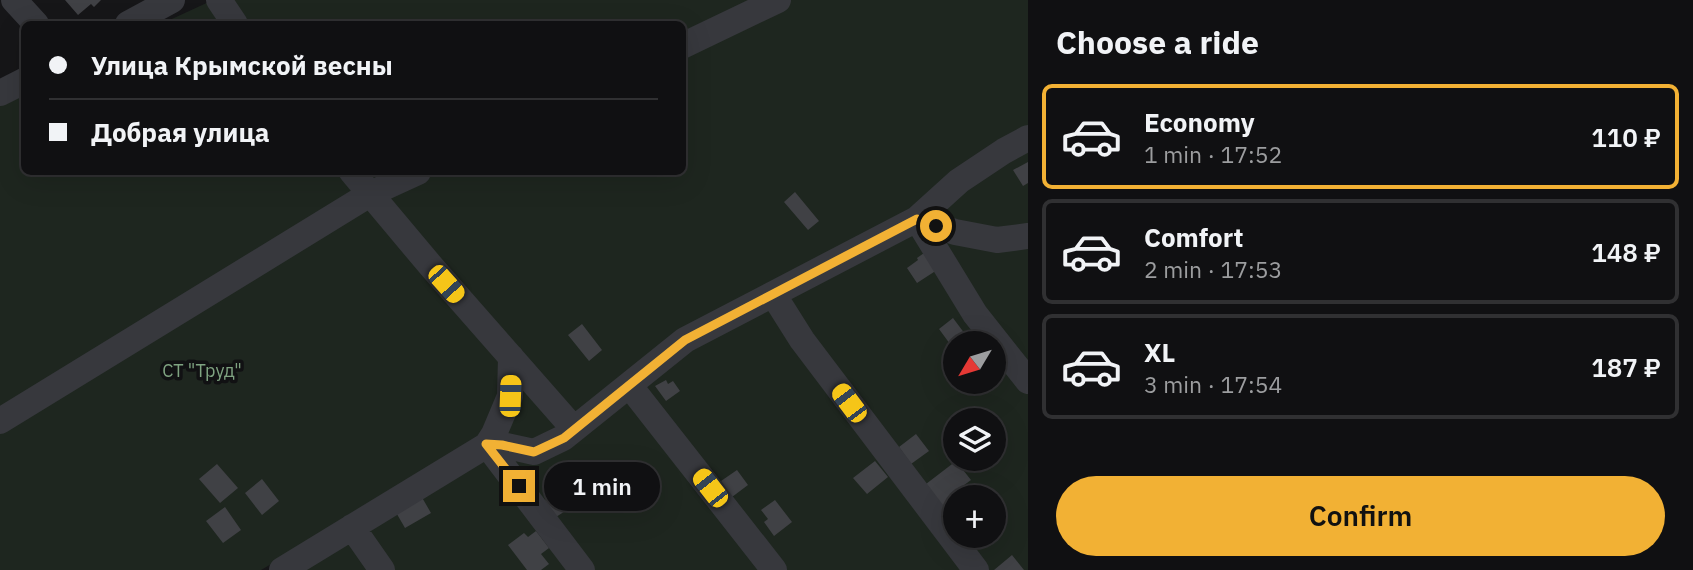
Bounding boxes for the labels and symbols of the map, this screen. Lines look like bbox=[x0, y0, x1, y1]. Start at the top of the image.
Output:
route start bbox=[920, 210, 952, 242]
car bbox=[425, 261, 468, 307]
north arrow bbox=[943, 331, 1006, 394]
park label: СТ "Труд" bbox=[162, 359, 242, 382]
car bbox=[499, 375, 522, 417]
car bbox=[828, 380, 871, 426]
callout: 1 min bbox=[544, 462, 659, 510]
car bbox=[689, 465, 732, 511]
route end bbox=[503, 470, 535, 502]

